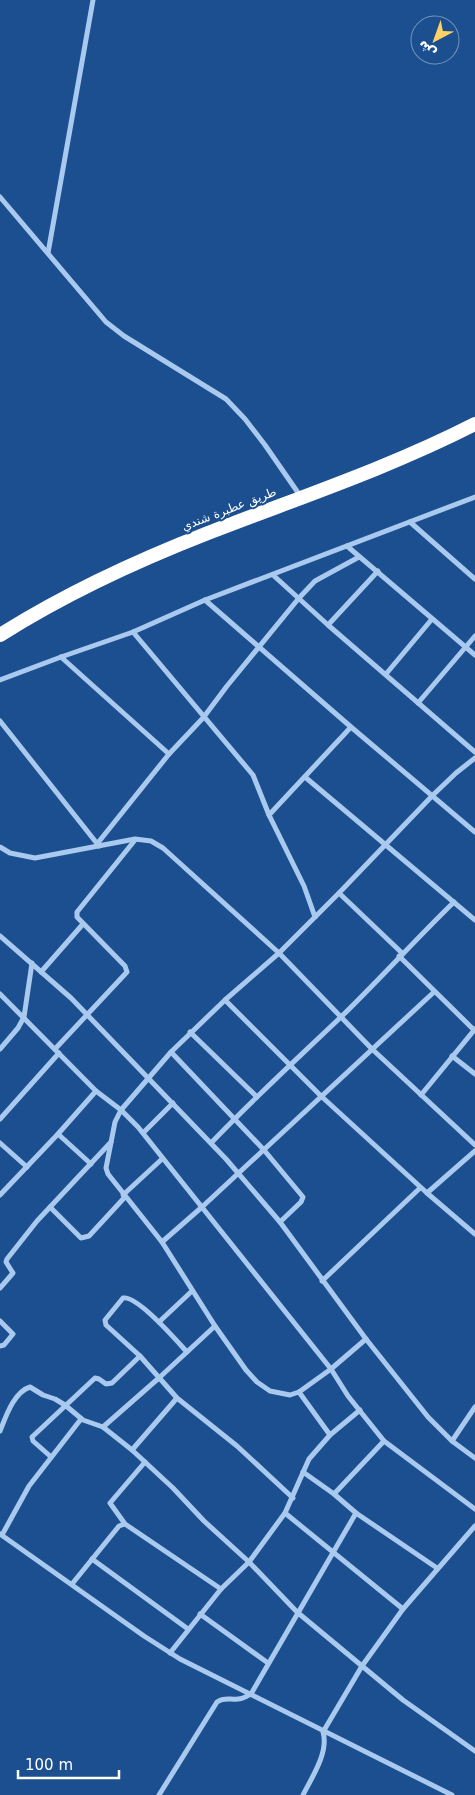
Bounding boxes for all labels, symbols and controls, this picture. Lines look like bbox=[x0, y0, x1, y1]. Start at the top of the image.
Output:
north arrow bbox=[410, 15, 460, 65]
text: ش bbox=[414, 37, 439, 62]
street label: طريق عطبرة شندي bbox=[180, 485, 279, 534]
scale bar bbox=[18, 1748, 119, 1780]
text: 100 m bbox=[25, 1756, 73, 1774]

